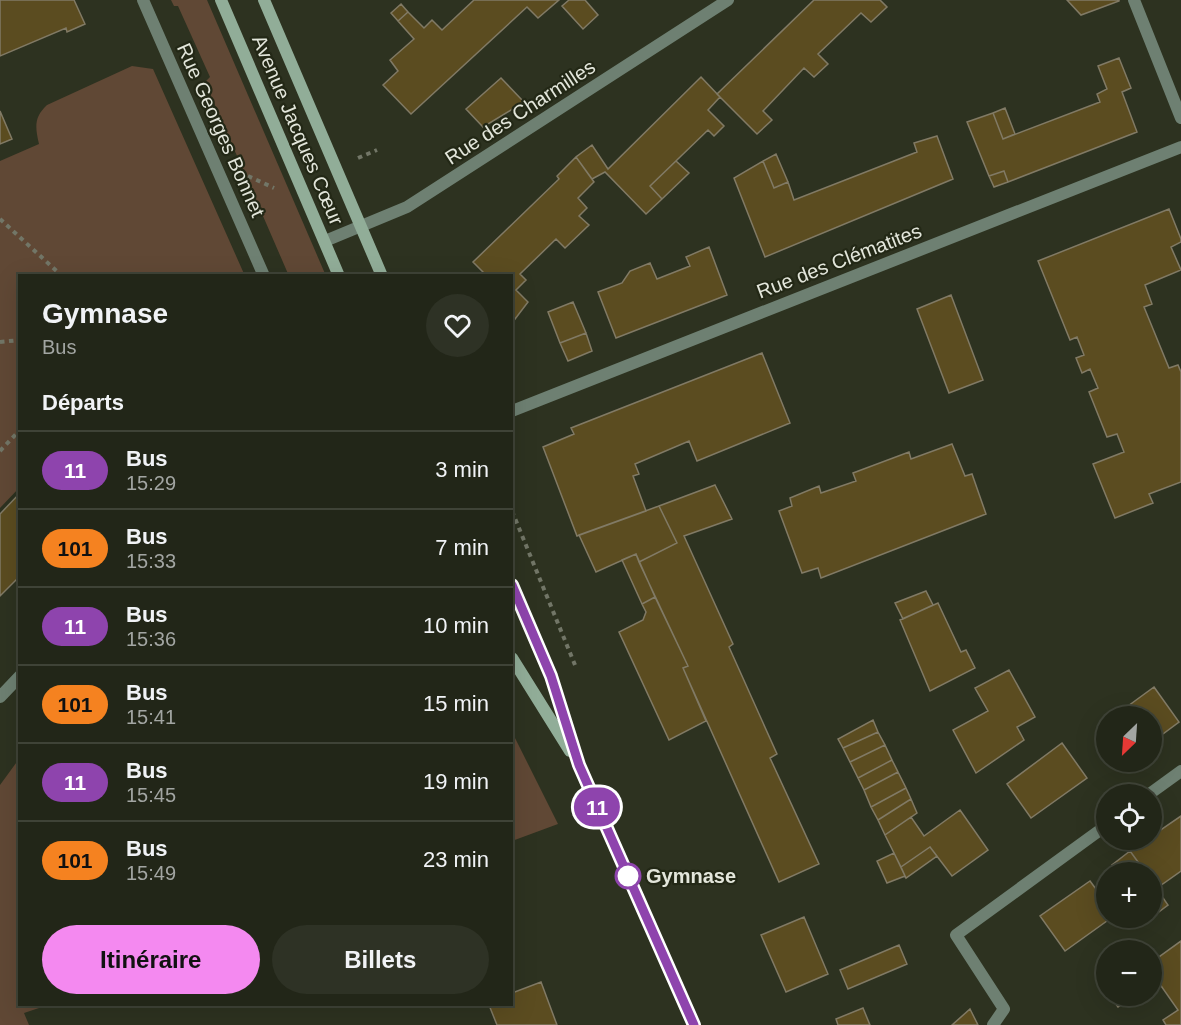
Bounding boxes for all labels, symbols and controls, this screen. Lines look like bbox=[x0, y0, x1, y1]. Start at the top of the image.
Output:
street label: Avenue Jacques Cœur bbox=[248, 32, 348, 229]
street label: Rue Georges Bonnet bbox=[173, 40, 269, 221]
street label: Rue des Charmilles bbox=[441, 55, 599, 169]
street label: Rue des Clématites bbox=[754, 219, 924, 303]
button: heart bbox=[426, 294, 489, 357]
text: Gymnase bbox=[42, 298, 168, 329]
text: Bus bbox=[42, 336, 76, 358]
text: Départs bbox=[42, 390, 124, 415]
text: Bus bbox=[126, 446, 168, 471]
text: 3 min bbox=[435, 457, 489, 482]
text: 11 bbox=[64, 459, 86, 482]
text: 15:29 bbox=[126, 472, 176, 494]
text: Bus bbox=[126, 524, 168, 549]
text: 7 min bbox=[435, 535, 489, 560]
text: 101 bbox=[57, 537, 93, 560]
text: 15:33 bbox=[126, 550, 176, 572]
text: Bus bbox=[126, 602, 168, 627]
text: 10 min bbox=[423, 613, 489, 638]
text: 11 bbox=[64, 615, 86, 638]
text: 15:36 bbox=[126, 628, 176, 650]
text: Bus bbox=[126, 680, 168, 705]
text: 15 min bbox=[423, 691, 489, 716]
text: 101 bbox=[57, 693, 93, 716]
text: 15:41 bbox=[126, 706, 176, 728]
north arrow bbox=[1096, 706, 1162, 772]
map controls bbox=[1096, 706, 1162, 1006]
text: Bus bbox=[126, 758, 168, 783]
text: 19 min bbox=[423, 769, 489, 794]
text: 11 bbox=[64, 771, 86, 794]
text: 15:45 bbox=[126, 784, 176, 806]
button: locate bbox=[1096, 784, 1162, 850]
line badge: 11 bbox=[570, 788, 624, 826]
text: 11 bbox=[586, 796, 608, 819]
text: Bus bbox=[126, 836, 168, 861]
text: 23 min bbox=[423, 847, 489, 872]
text: 101 bbox=[57, 849, 93, 872]
text: 15:49 bbox=[126, 862, 176, 884]
button: + bbox=[1096, 862, 1162, 928]
marker: Gymnase bbox=[615, 863, 641, 889]
place label: Gymnase bbox=[646, 865, 736, 887]
button: Itinéraire bbox=[42, 925, 260, 994]
button: Billets bbox=[272, 925, 489, 994]
button: − bbox=[1096, 940, 1162, 1006]

